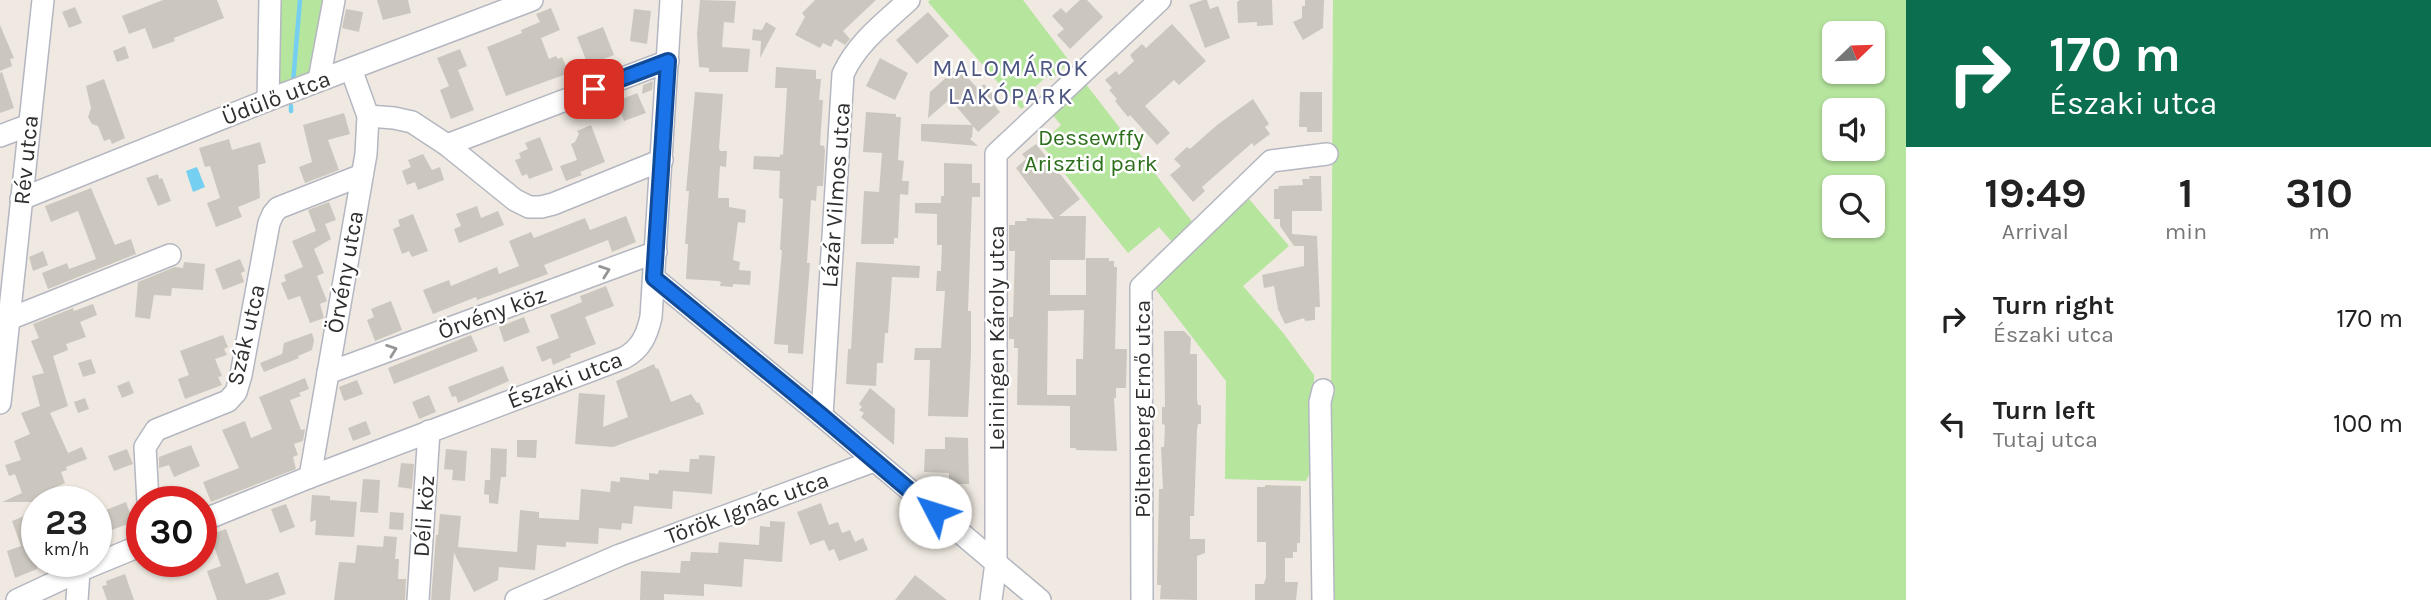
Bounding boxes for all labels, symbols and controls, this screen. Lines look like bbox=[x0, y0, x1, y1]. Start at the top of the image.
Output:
north arrow bbox=[1822, 21, 1885, 84]
map controls bbox=[1822, 21, 1885, 238]
text: 170 m bbox=[2049, 26, 2181, 83]
icon: right bbox=[1934, 28, 2025, 119]
district label: MALOMÁROK LAKÓPARK bbox=[932, 53, 1090, 110]
pin bbox=[564, 59, 624, 119]
street label: Üdülő utca bbox=[218, 65, 334, 131]
icon: arrive bbox=[575, 70, 613, 108]
text: Északi utca bbox=[2049, 85, 2217, 122]
button: sound bbox=[1822, 98, 1885, 161]
street label: Lázár Vilmos utca bbox=[816, 101, 856, 289]
street label: Rév utca bbox=[8, 114, 44, 206]
park label: Dessewffy Arisztid park bbox=[1024, 124, 1158, 177]
text: 19:49 bbox=[1984, 168, 2087, 218]
text: 1 bbox=[2178, 168, 2193, 218]
text: 310 bbox=[2285, 168, 2353, 218]
button: search bbox=[1822, 175, 1885, 238]
street label: Örvény utca bbox=[321, 209, 369, 335]
text: Arrival bbox=[2002, 218, 2069, 245]
text: min bbox=[2165, 218, 2207, 245]
text: m bbox=[2308, 218, 2330, 245]
street label: Leiningen Károly utca bbox=[983, 225, 1010, 451]
one-way arrow bbox=[599, 265, 611, 279]
street label: Örvény köz bbox=[434, 281, 550, 345]
street label: Szák utca bbox=[221, 282, 271, 388]
text: Turn right bbox=[1993, 290, 2114, 321]
street label: Pöltenberg Ernő utca bbox=[1129, 300, 1156, 518]
icon: right bbox=[1934, 300, 1972, 338]
text: 170 m bbox=[2336, 303, 2403, 334]
text: Északi utca bbox=[1993, 321, 2114, 348]
one-way arrow bbox=[385, 344, 397, 358]
street label: Északi utca bbox=[504, 346, 626, 414]
text: Turn left bbox=[1993, 395, 2095, 426]
icon: left bbox=[1934, 405, 1972, 443]
text: 100 m bbox=[2333, 408, 2403, 439]
text: Tutaj utca bbox=[1993, 426, 2098, 453]
street label: Török Ignác utca bbox=[662, 466, 832, 550]
street label: Déli köz bbox=[408, 474, 440, 558]
position arrow bbox=[898, 475, 972, 549]
speed limit sign: 30 bbox=[126, 486, 217, 577]
text: 23 bbox=[45, 502, 88, 543]
text: km/h bbox=[44, 538, 89, 560]

